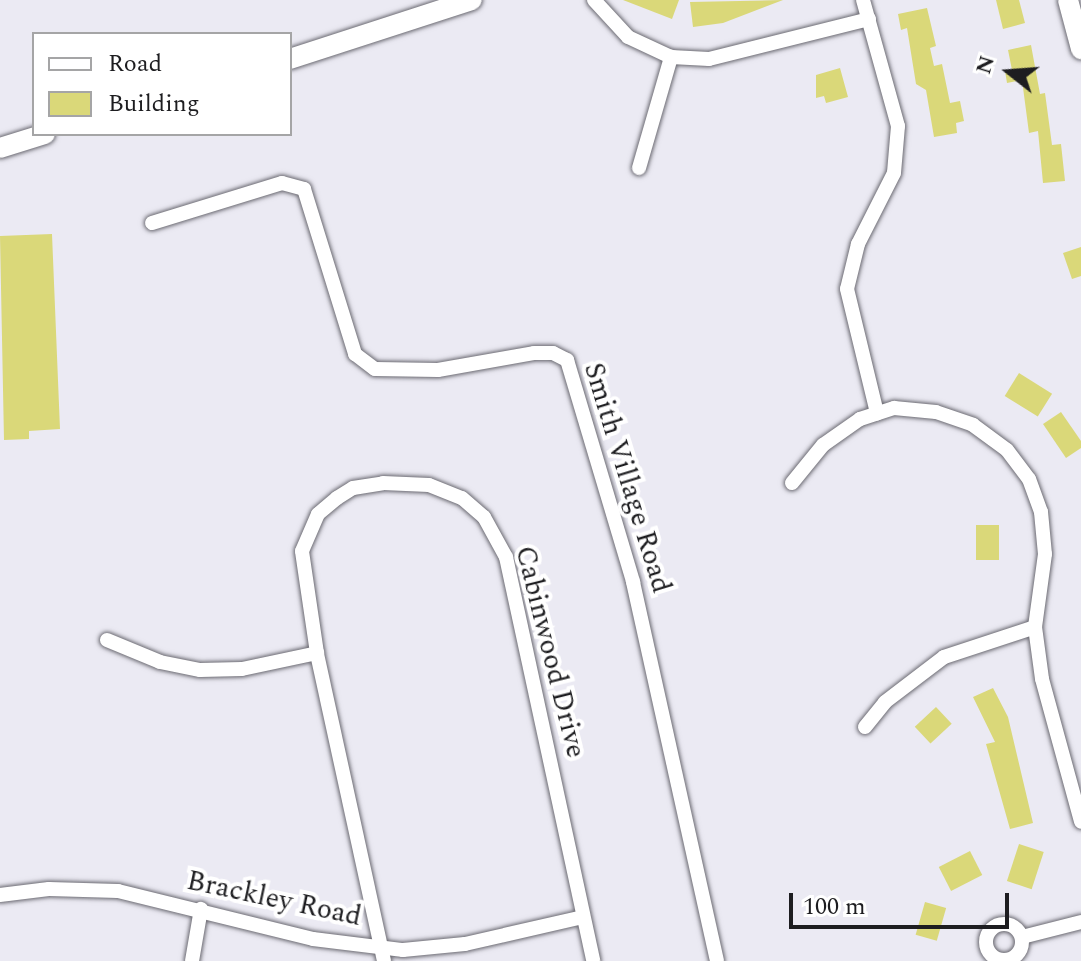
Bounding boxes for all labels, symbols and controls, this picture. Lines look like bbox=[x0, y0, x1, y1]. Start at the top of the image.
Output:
legend bbox=[32, 32, 292, 136]
north arrow bbox=[969, 32, 1049, 112]
text: Road bbox=[108, 46, 162, 82]
text: N bbox=[967, 51, 1004, 78]
text: Building bbox=[108, 86, 200, 122]
street label: Smith Village Road bbox=[576, 359, 678, 597]
street label: Cabinwood Drive bbox=[507, 543, 593, 761]
street label: Brackley Road bbox=[184, 864, 364, 934]
scale bar bbox=[793, 877, 1013, 927]
text: 100 m bbox=[803, 889, 866, 925]

